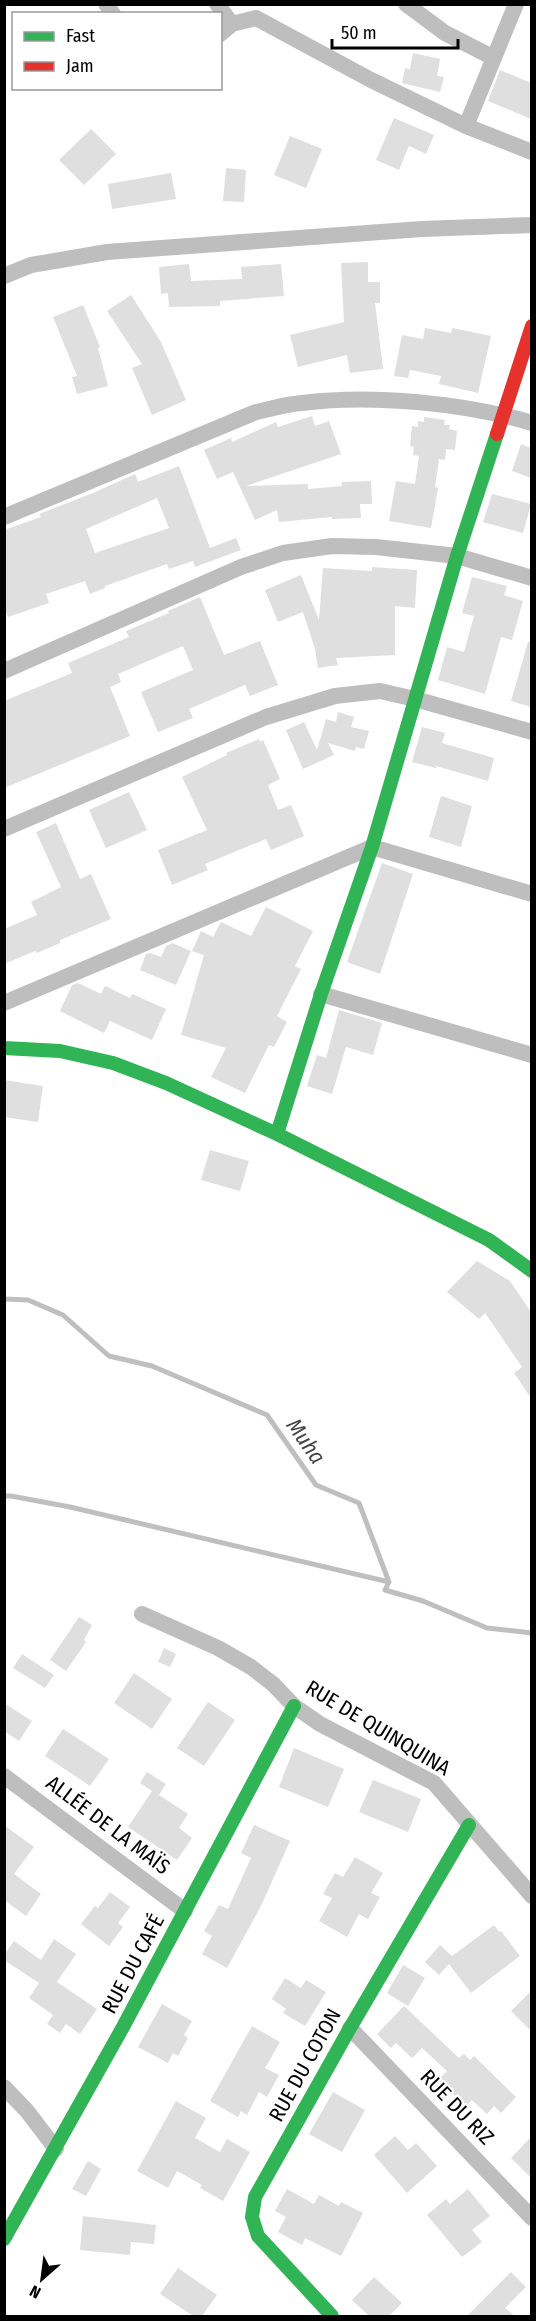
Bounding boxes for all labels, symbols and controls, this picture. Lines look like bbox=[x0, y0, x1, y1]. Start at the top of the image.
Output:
legend bbox=[12, 12, 222, 90]
scale bar bbox=[332, 12, 458, 50]
text: 50 m bbox=[341, 22, 377, 44]
text: Fast bbox=[66, 25, 95, 47]
text: Jam bbox=[66, 55, 94, 77]
water label: Muha bbox=[281, 1413, 331, 1469]
street label: RUE DE QUINQUINA bbox=[301, 1675, 455, 1781]
street label: ALLÉE DE LA MAÏS bbox=[41, 1770, 175, 1880]
street label: RUE DU CAFÉ bbox=[96, 1910, 170, 2018]
street label: RUE DU COTON bbox=[263, 2004, 347, 2126]
street label: RUE DU RIZ bbox=[415, 2064, 499, 2150]
north arrow bbox=[12, 2249, 72, 2309]
text: N bbox=[26, 2281, 44, 2302]

